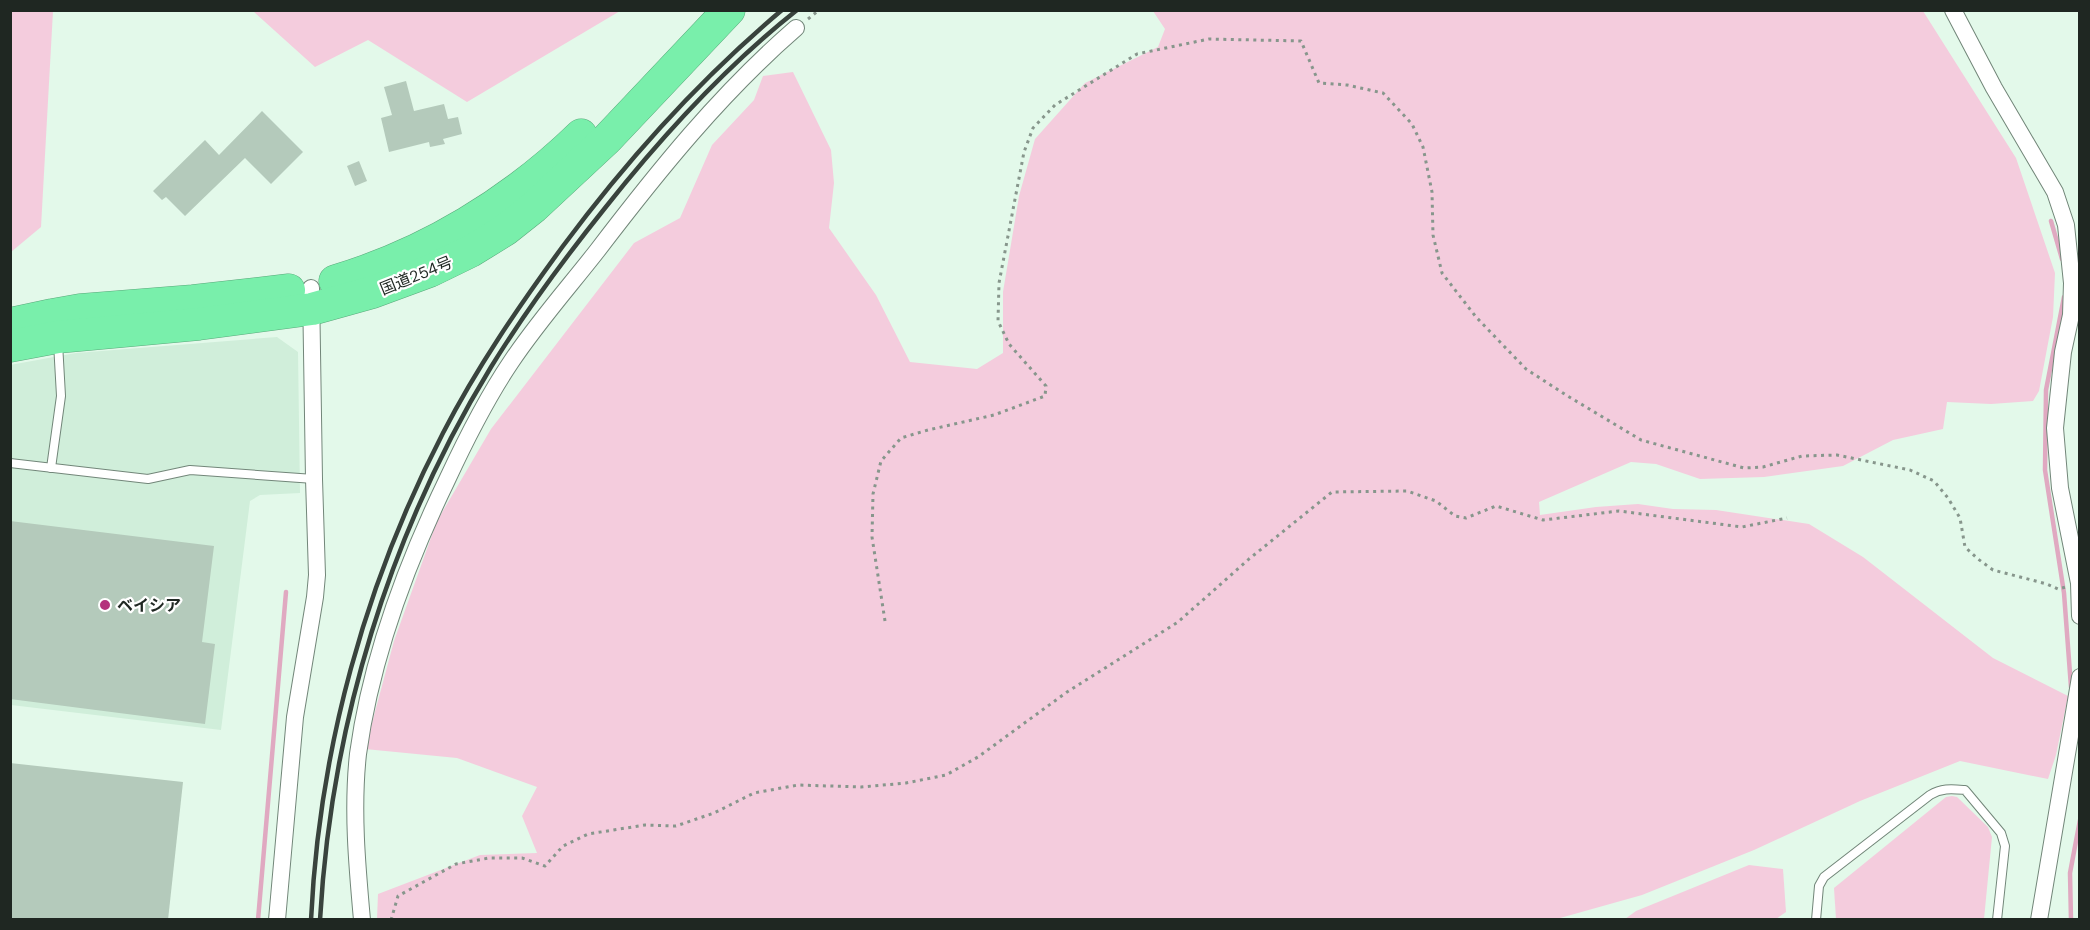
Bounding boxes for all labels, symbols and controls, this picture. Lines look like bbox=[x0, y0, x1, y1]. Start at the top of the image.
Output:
street label: 国道254号 bbox=[377, 251, 456, 300]
place label: ベイシア bbox=[117, 595, 181, 616]
marker: ベイシア bbox=[98, 598, 112, 612]

